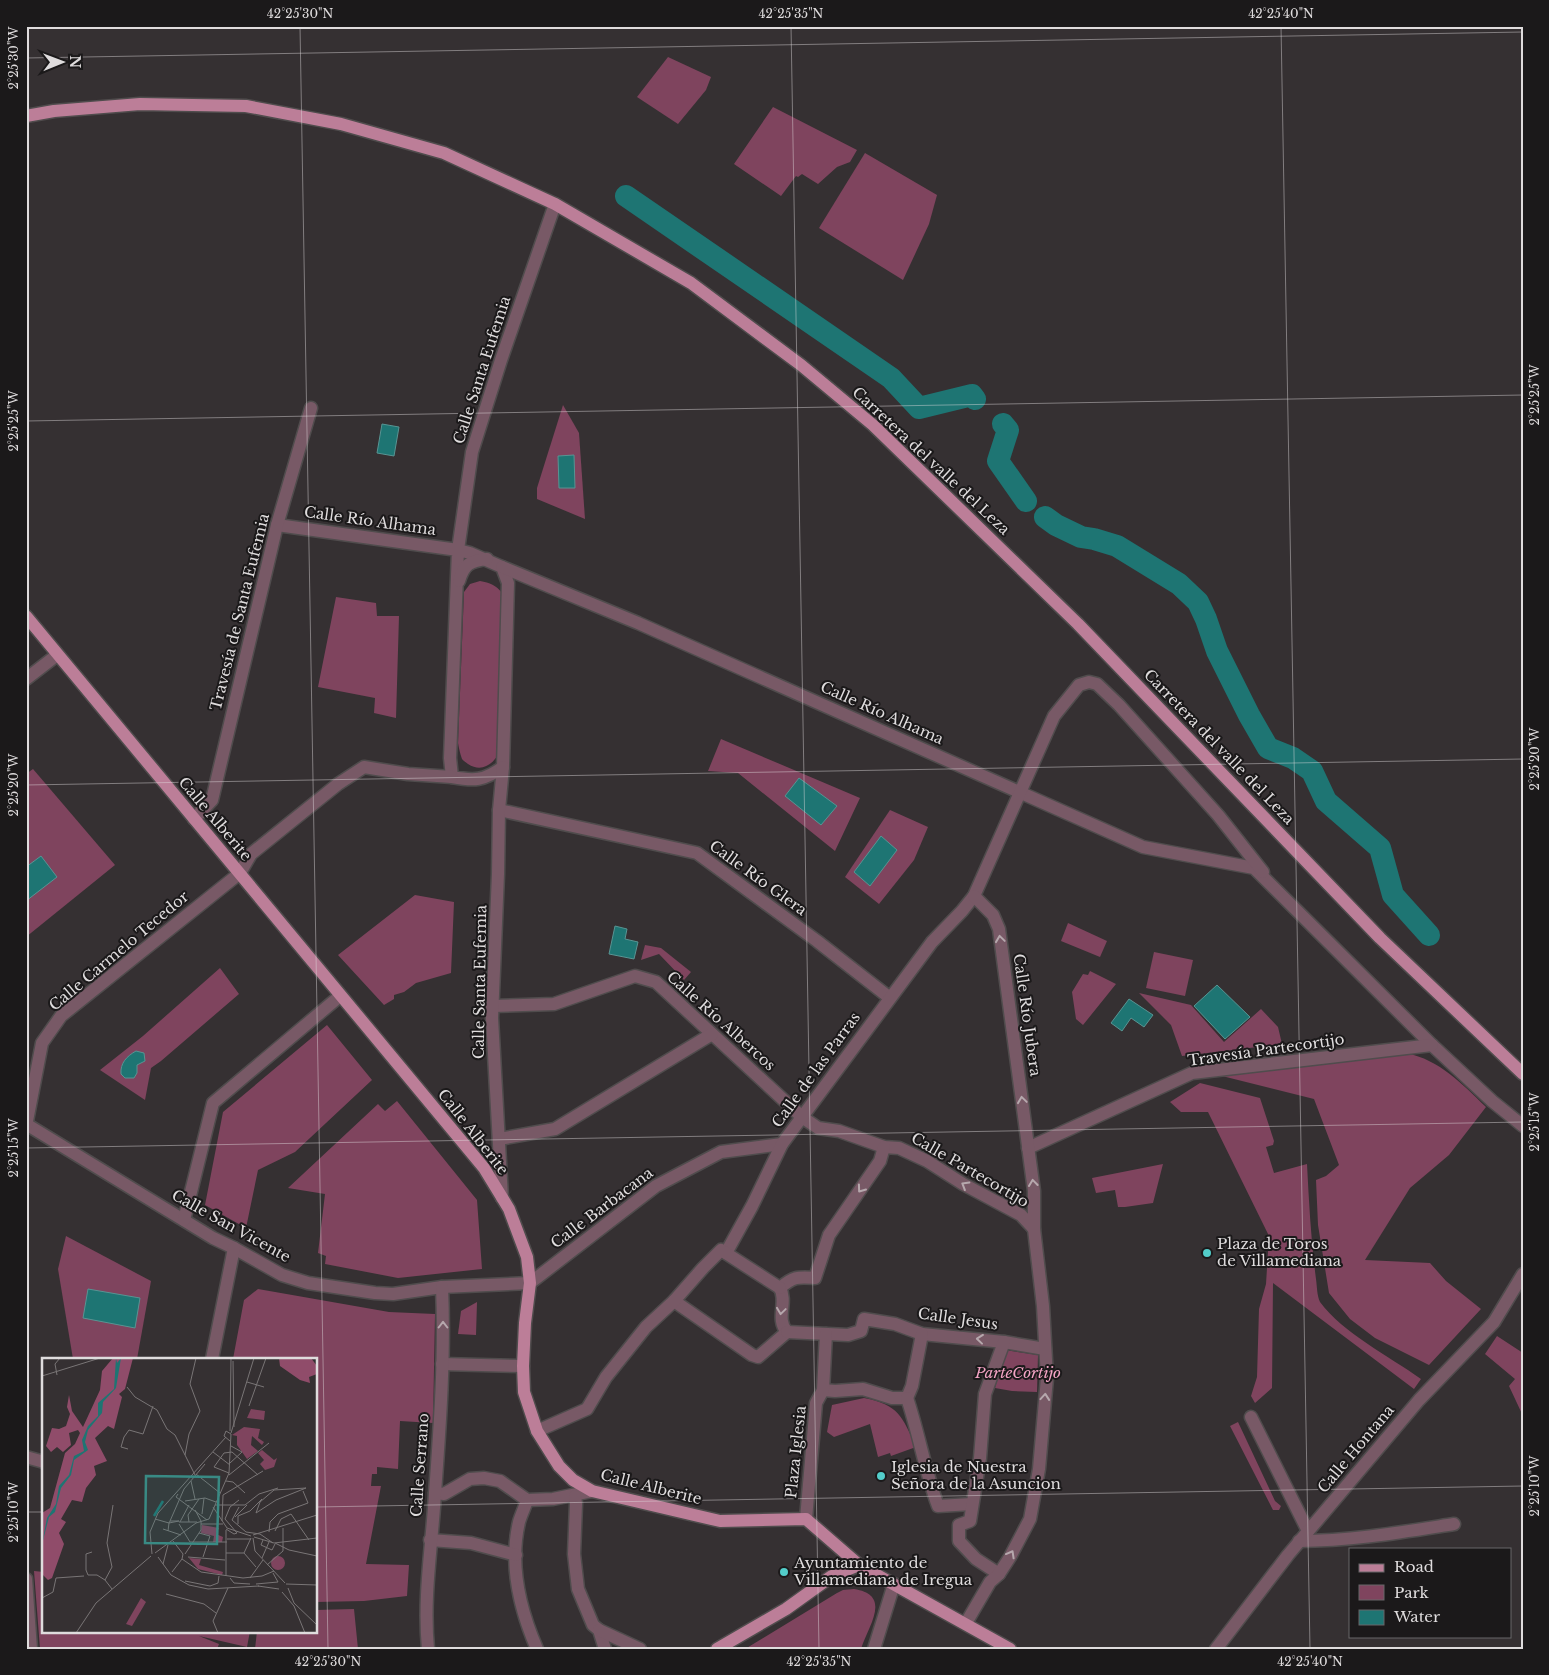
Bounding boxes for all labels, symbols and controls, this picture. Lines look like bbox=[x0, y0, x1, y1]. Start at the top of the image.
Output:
text: 42°25'30"N bbox=[267, 6, 333, 21]
text: 42°25'35"N bbox=[759, 6, 824, 21]
text: 42°25'40"N bbox=[1248, 6, 1314, 21]
text: 2°25'30"W bbox=[6, 26, 21, 89]
north arrow bbox=[38, 38, 88, 88]
text: N bbox=[66, 55, 84, 69]
street label: Calle Santa Eufemia bbox=[449, 293, 515, 446]
text: 2°25'25"W bbox=[1527, 364, 1542, 426]
street label: Carretera del valle del Leza bbox=[849, 383, 1015, 539]
text: 2°25'25"W bbox=[6, 390, 21, 452]
street label: Calle Río Alhama bbox=[303, 502, 438, 539]
street label: Travesía de Santa Eufemia bbox=[206, 511, 273, 712]
street label: Carretera del valle del Leza bbox=[1140, 665, 1299, 829]
street label: Calle Río Alhama bbox=[818, 677, 947, 749]
text: 2°25'20"W bbox=[1527, 727, 1542, 790]
text: 2°25'20"W bbox=[6, 753, 21, 816]
street label: Calle Alberite bbox=[175, 773, 256, 865]
street label: Calle Río Glera bbox=[706, 836, 811, 920]
street label: Calle Carmelo Tecedor bbox=[45, 886, 193, 1015]
street label: Calle Santa Eufemia bbox=[469, 904, 490, 1059]
one-way arrow bbox=[996, 934, 1006, 943]
street label: Calle Río Jubera bbox=[1009, 952, 1046, 1078]
street label: Calle Río Albercos bbox=[663, 967, 780, 1075]
street label: Calle de las Parras bbox=[767, 1008, 864, 1131]
street label: Travesía Partecortijo bbox=[1186, 1029, 1346, 1070]
street label: Calle Alberite bbox=[434, 1085, 513, 1178]
text: 2°25'15"W bbox=[1527, 1092, 1542, 1152]
one-way arrow bbox=[1017, 1096, 1028, 1104]
text: 2°25'15"W bbox=[6, 1118, 21, 1178]
street label: Calle Partecortijo bbox=[908, 1128, 1033, 1211]
street label: Calle Barbacana bbox=[547, 1163, 657, 1252]
one-way arrow bbox=[1028, 1178, 1039, 1186]
one-way arrow bbox=[961, 1181, 970, 1191]
one-way arrow bbox=[858, 1183, 866, 1192]
street label: Calle San Vicente bbox=[168, 1185, 294, 1266]
place label: Plaza de Toros de Villamediana bbox=[1217, 1234, 1342, 1270]
marker: Plaza de Toros de Villamediana bbox=[1201, 1247, 1213, 1259]
street label: Calle Jesus bbox=[917, 1303, 1000, 1334]
one-way arrow bbox=[777, 1306, 787, 1315]
one-way arrow bbox=[438, 1321, 448, 1329]
one-way arrow bbox=[976, 1334, 984, 1345]
inset map bbox=[42, 1358, 318, 1632]
park label: ParteCortijo bbox=[974, 1363, 1061, 1382]
one-way arrow bbox=[1040, 1393, 1051, 1401]
street label: Calle Hontana bbox=[1313, 1400, 1398, 1497]
street label: Plaza Iglesia bbox=[781, 1404, 810, 1499]
street label: Calle Serrano bbox=[406, 1412, 433, 1518]
text: 2°25'10"W bbox=[1527, 1455, 1542, 1516]
place label: Iglesia de Nuestra Señora de la Asuncion bbox=[891, 1457, 1061, 1493]
street label: Calle Alberite bbox=[598, 1465, 704, 1508]
marker: Iglesia de Nuestra Señora de la Asuncion bbox=[875, 1470, 887, 1482]
text: 2°25'10"W bbox=[6, 1481, 21, 1542]
legend bbox=[1349, 1548, 1512, 1638]
one-way arrow bbox=[1005, 1550, 1015, 1559]
place label: Ayuntamiento de Villamediana de Iregua bbox=[793, 1553, 973, 1589]
text: Road bbox=[1394, 1557, 1434, 1576]
marker: Ayuntamiento de Villamediana de Iregua bbox=[778, 1566, 790, 1578]
text: Park bbox=[1394, 1583, 1430, 1602]
text: Water bbox=[1393, 1607, 1441, 1626]
text: 42°25'30"N bbox=[295, 1654, 361, 1669]
text: 42°25'35"N bbox=[787, 1654, 852, 1669]
text: 42°25'40"N bbox=[1277, 1654, 1343, 1669]

